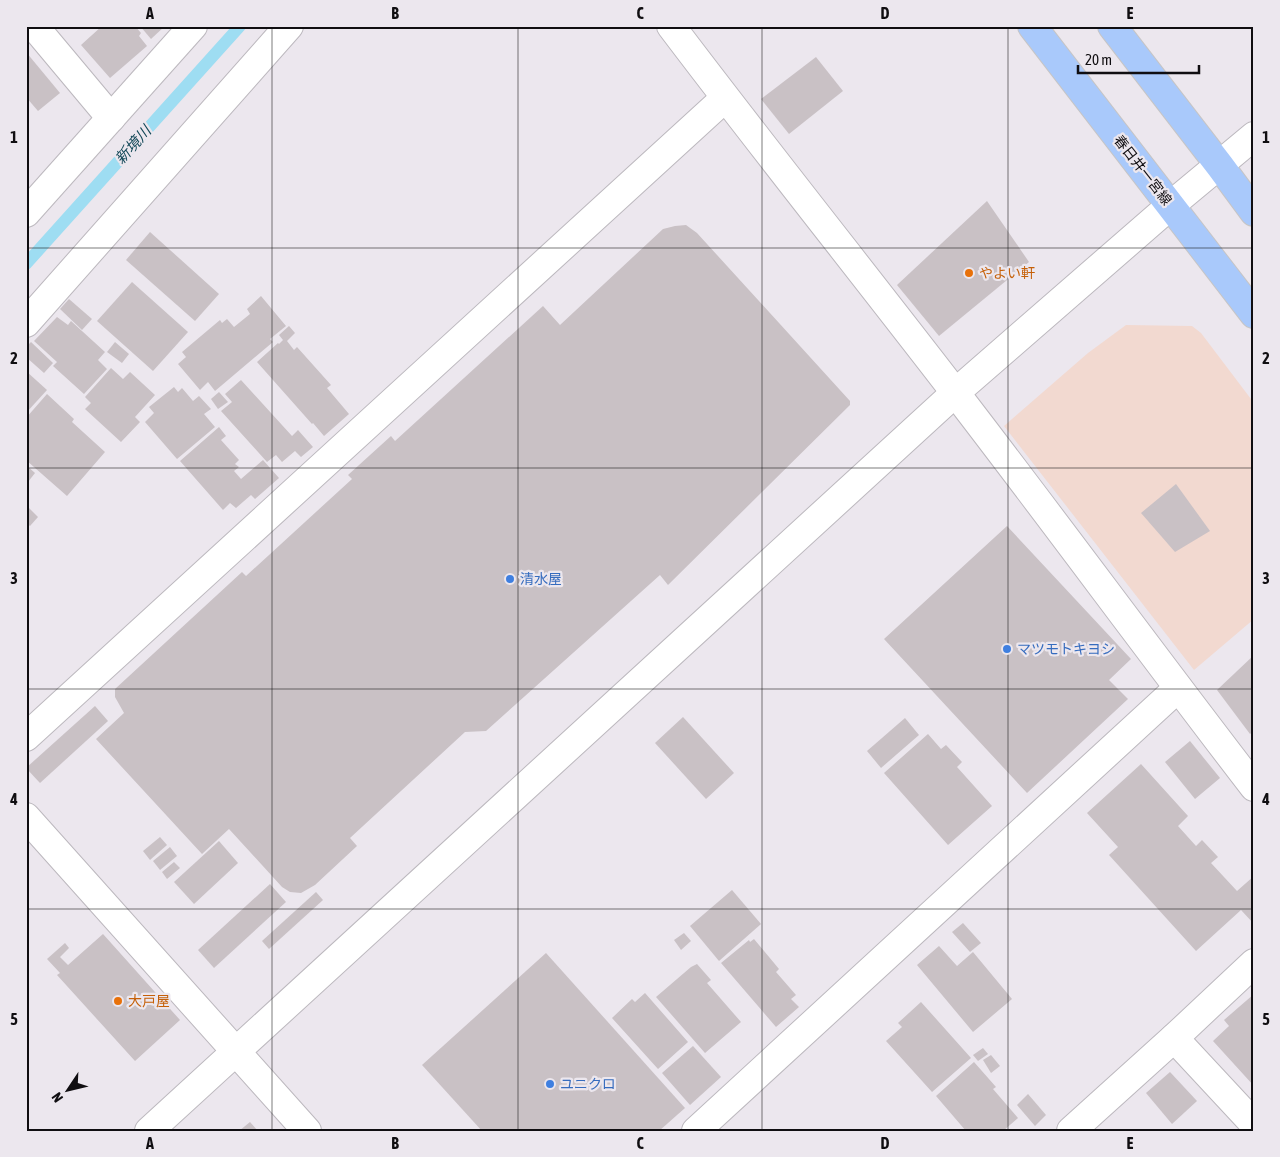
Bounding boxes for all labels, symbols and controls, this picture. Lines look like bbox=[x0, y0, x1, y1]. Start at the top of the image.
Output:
text: A bbox=[145, 4, 154, 22]
text: B bbox=[391, 4, 399, 22]
text: C bbox=[636, 4, 644, 22]
text: D bbox=[881, 4, 890, 22]
text: E bbox=[1127, 4, 1134, 22]
scale bar bbox=[1078, 42, 1199, 74]
text: 20 m bbox=[1085, 51, 1112, 68]
water label: 新境川 bbox=[111, 121, 155, 167]
text: 1 bbox=[10, 128, 18, 146]
text: 1 bbox=[1262, 128, 1270, 146]
street label: 春日井一宮線 bbox=[1111, 132, 1175, 208]
place label: やよい軒 bbox=[979, 265, 1035, 281]
marker: やよい軒 bbox=[963, 267, 975, 279]
text: 2 bbox=[10, 349, 18, 367]
text: 2 bbox=[1262, 349, 1270, 367]
text: 3 bbox=[10, 569, 18, 587]
text: 3 bbox=[1262, 569, 1270, 587]
place label: 清水屋 bbox=[520, 571, 562, 587]
marker: 清水屋 bbox=[504, 573, 516, 585]
place label: マツモトキヨシ bbox=[1017, 641, 1115, 657]
marker: マツモトキヨシ bbox=[1001, 643, 1013, 655]
text: 4 bbox=[9, 790, 18, 808]
text: 4 bbox=[1261, 790, 1270, 808]
place label: 大戸屋 bbox=[128, 993, 170, 1009]
marker: 大戸屋 bbox=[112, 995, 124, 1007]
text: 5 bbox=[10, 1010, 18, 1028]
text: 5 bbox=[1262, 1010, 1270, 1028]
north arrow bbox=[42, 1064, 92, 1114]
place label: ユニクロ bbox=[560, 1076, 616, 1092]
marker: ユニクロ bbox=[544, 1078, 556, 1090]
text: N bbox=[48, 1089, 66, 1105]
text: A bbox=[145, 1134, 154, 1152]
text: B bbox=[391, 1134, 399, 1152]
text: C bbox=[636, 1134, 644, 1152]
text: D bbox=[881, 1134, 890, 1152]
text: E bbox=[1127, 1134, 1134, 1152]

